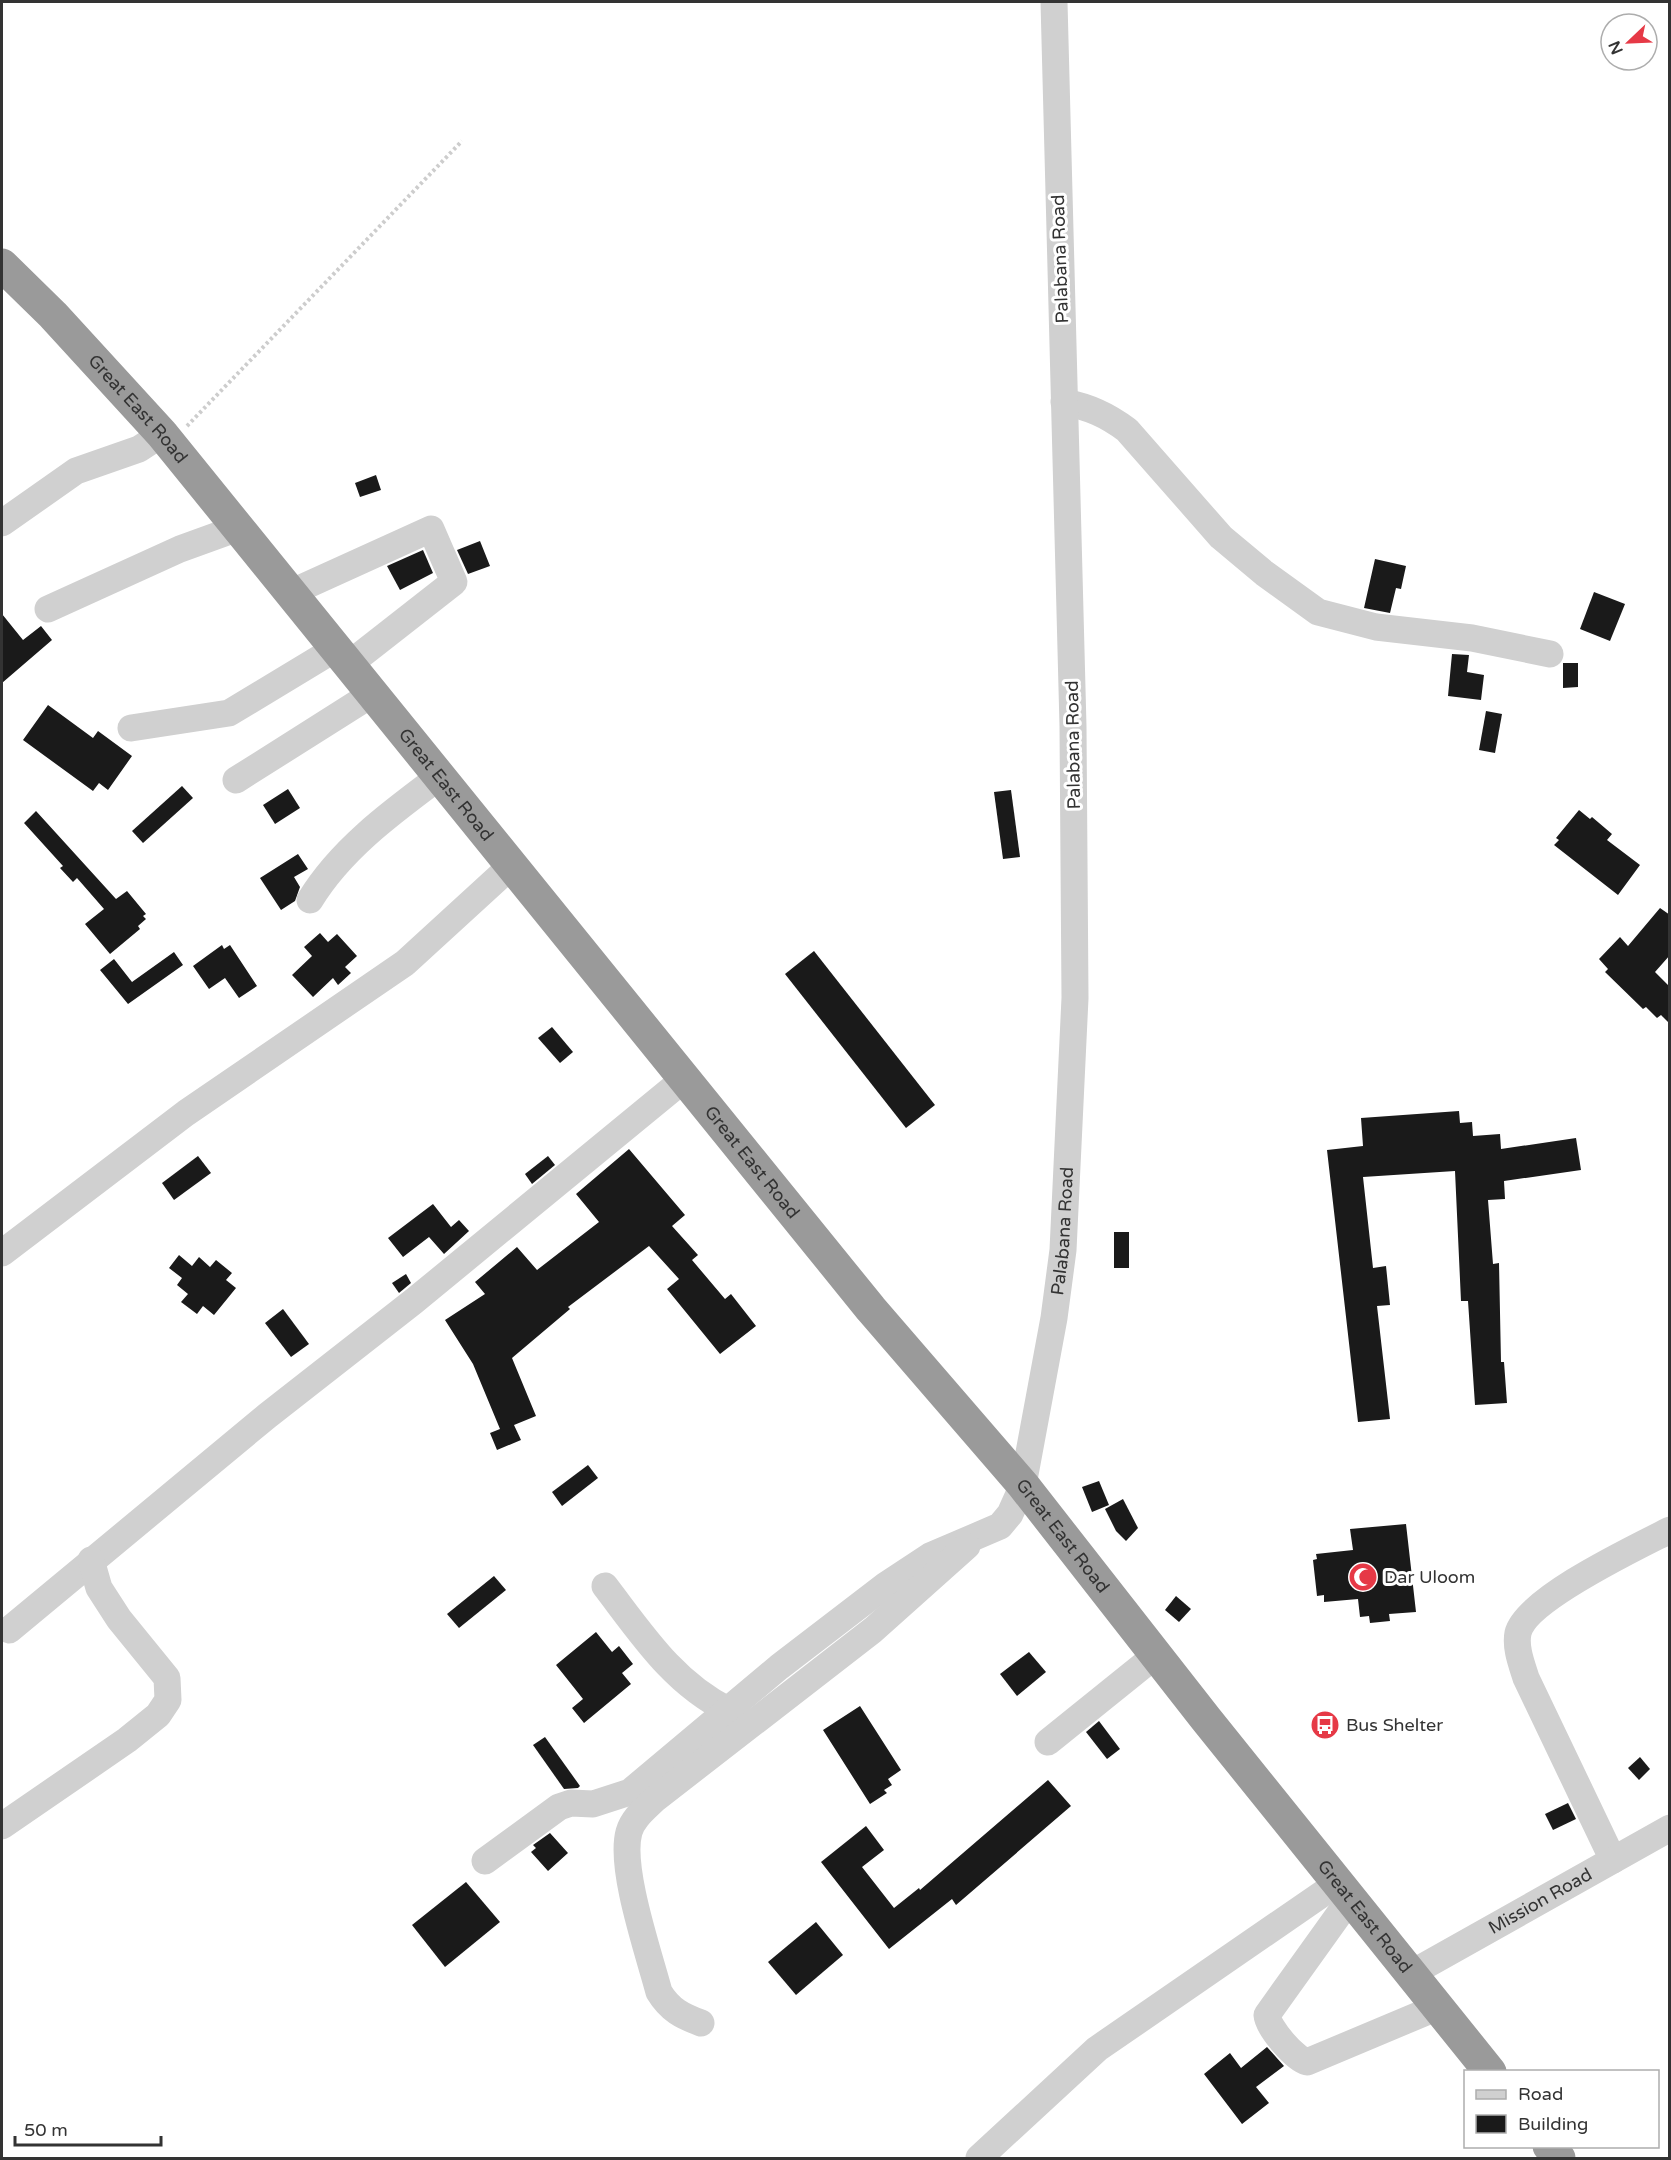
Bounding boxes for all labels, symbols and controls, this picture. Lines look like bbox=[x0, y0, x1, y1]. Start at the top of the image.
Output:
north arrow bbox=[1599, 12, 1659, 72]
text: N bbox=[1604, 38, 1628, 57]
street label: Palabana Road bbox=[1047, 194, 1073, 324]
street label: Great East Road bbox=[83, 350, 192, 468]
street label: Palabana Road bbox=[1061, 680, 1085, 810]
street label: Great East Road bbox=[394, 724, 498, 845]
street label: Great East Road bbox=[700, 1101, 804, 1223]
street label: Palabana Road bbox=[1046, 1166, 1078, 1297]
street label: Great East Road bbox=[1011, 1474, 1114, 1597]
mosque icon: Dar Uloom bbox=[1347, 1561, 1379, 1593]
place label: Dar Uloom bbox=[1384, 1566, 1475, 1588]
bus stop icon: Bus Shelter bbox=[1309, 1709, 1341, 1741]
place label: Bus Shelter bbox=[1346, 1714, 1443, 1736]
street label: Great East Road bbox=[1313, 1855, 1417, 1977]
street label: Mission Road bbox=[1484, 1863, 1596, 1939]
legend bbox=[1464, 2070, 1659, 2148]
text: Road bbox=[1518, 2083, 1563, 2105]
scale bar bbox=[15, 2109, 160, 2147]
text: Building bbox=[1518, 2113, 1588, 2135]
text: 50 m bbox=[24, 2119, 68, 2141]

